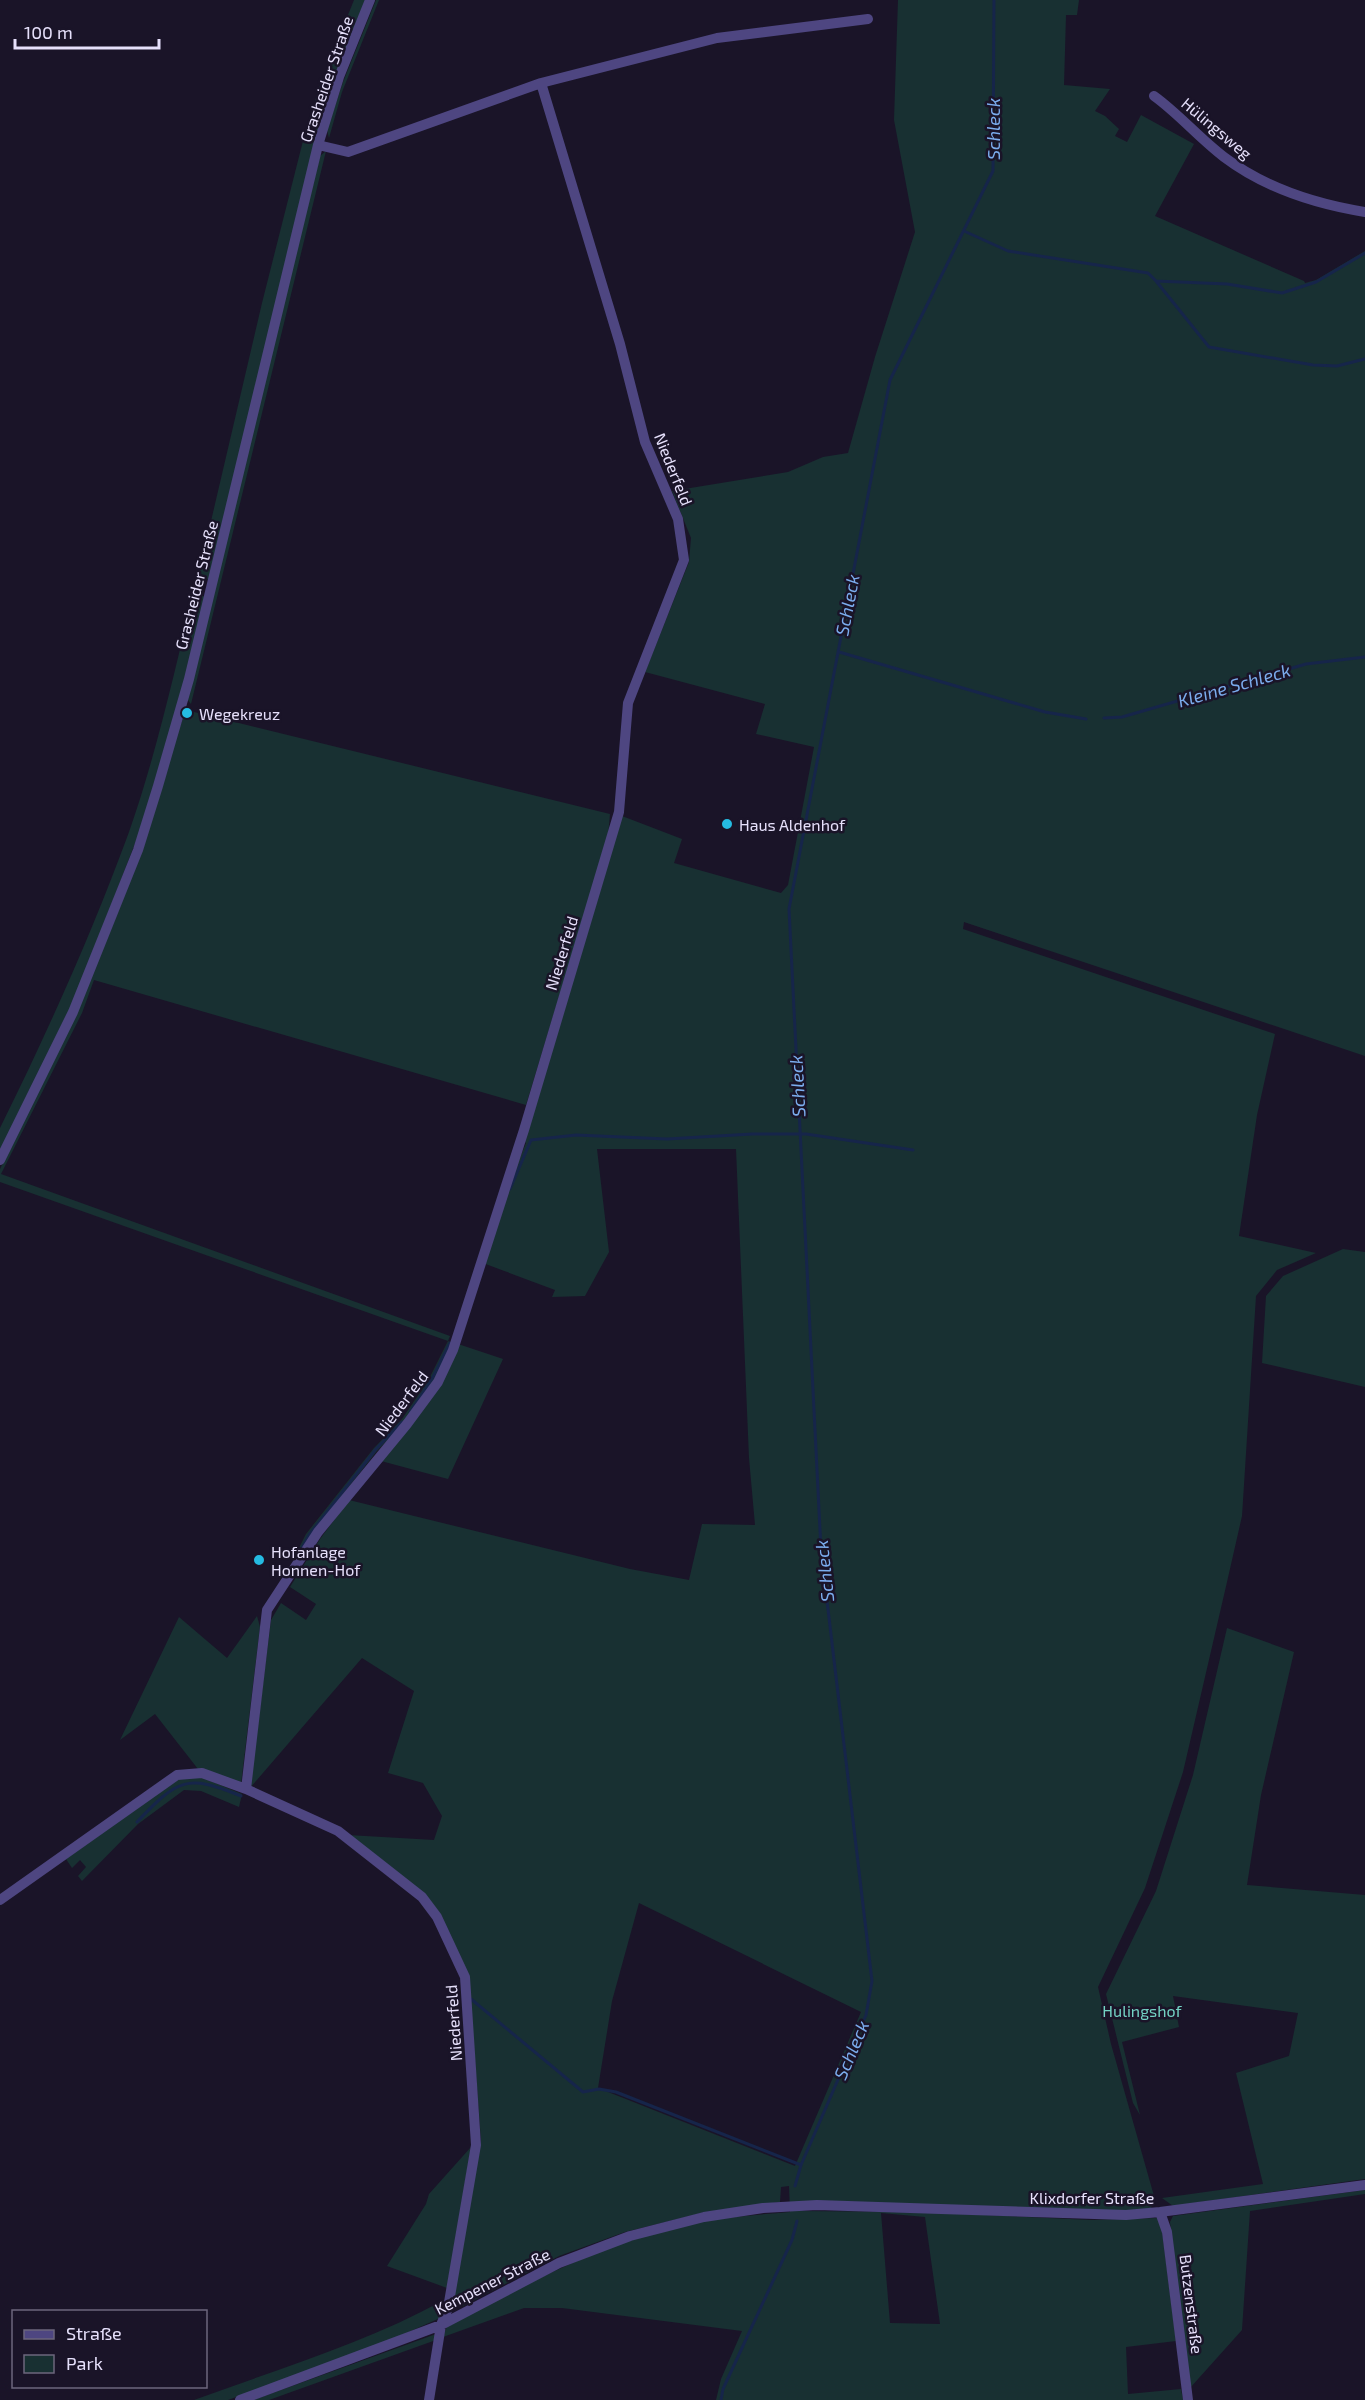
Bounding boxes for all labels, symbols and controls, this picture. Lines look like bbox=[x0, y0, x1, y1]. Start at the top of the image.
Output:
scale bar bbox=[15, 12, 159, 50]
street label: Grasheider Straße bbox=[295, 13, 357, 145]
text: 100 m bbox=[24, 21, 73, 43]
street label: Hülingsweg bbox=[1178, 93, 1256, 163]
water label: Schleck bbox=[982, 98, 1004, 160]
street label: Niederfeld bbox=[651, 430, 697, 508]
street label: Grasheider Straße bbox=[171, 519, 221, 651]
water label: Schleck bbox=[830, 572, 864, 638]
water label: Kleine Schleck bbox=[1175, 658, 1293, 712]
place label: Wegekreuz bbox=[199, 704, 280, 723]
marker: Wegekreuz bbox=[180, 706, 194, 720]
place label: Haus Aldenhof bbox=[739, 815, 846, 834]
marker: Haus Aldenhof bbox=[720, 817, 734, 831]
street label: Niederfeld bbox=[541, 914, 581, 992]
water label: Schleck bbox=[784, 1054, 810, 1118]
street label: Niederfeld bbox=[370, 1367, 432, 1439]
water label: Schleck bbox=[810, 1539, 838, 1603]
place label: Hofanlage Honnen-Hof bbox=[271, 1542, 361, 1579]
marker: Hofanlage Honnen-Hof bbox=[252, 1553, 266, 1567]
street label: Niederfeld bbox=[441, 1984, 465, 2062]
park label: Hulingshof bbox=[1102, 2001, 1183, 2020]
water label: Schleck bbox=[829, 2017, 873, 2083]
street label: Klixdorfer Straße bbox=[1030, 2188, 1154, 2207]
street label: Kempener Straße bbox=[431, 2244, 553, 2318]
street label: Butzenstraße bbox=[1176, 2253, 1208, 2355]
legend bbox=[12, 2310, 207, 2388]
text: Straße bbox=[66, 2322, 122, 2344]
text: Park bbox=[66, 2352, 103, 2374]

